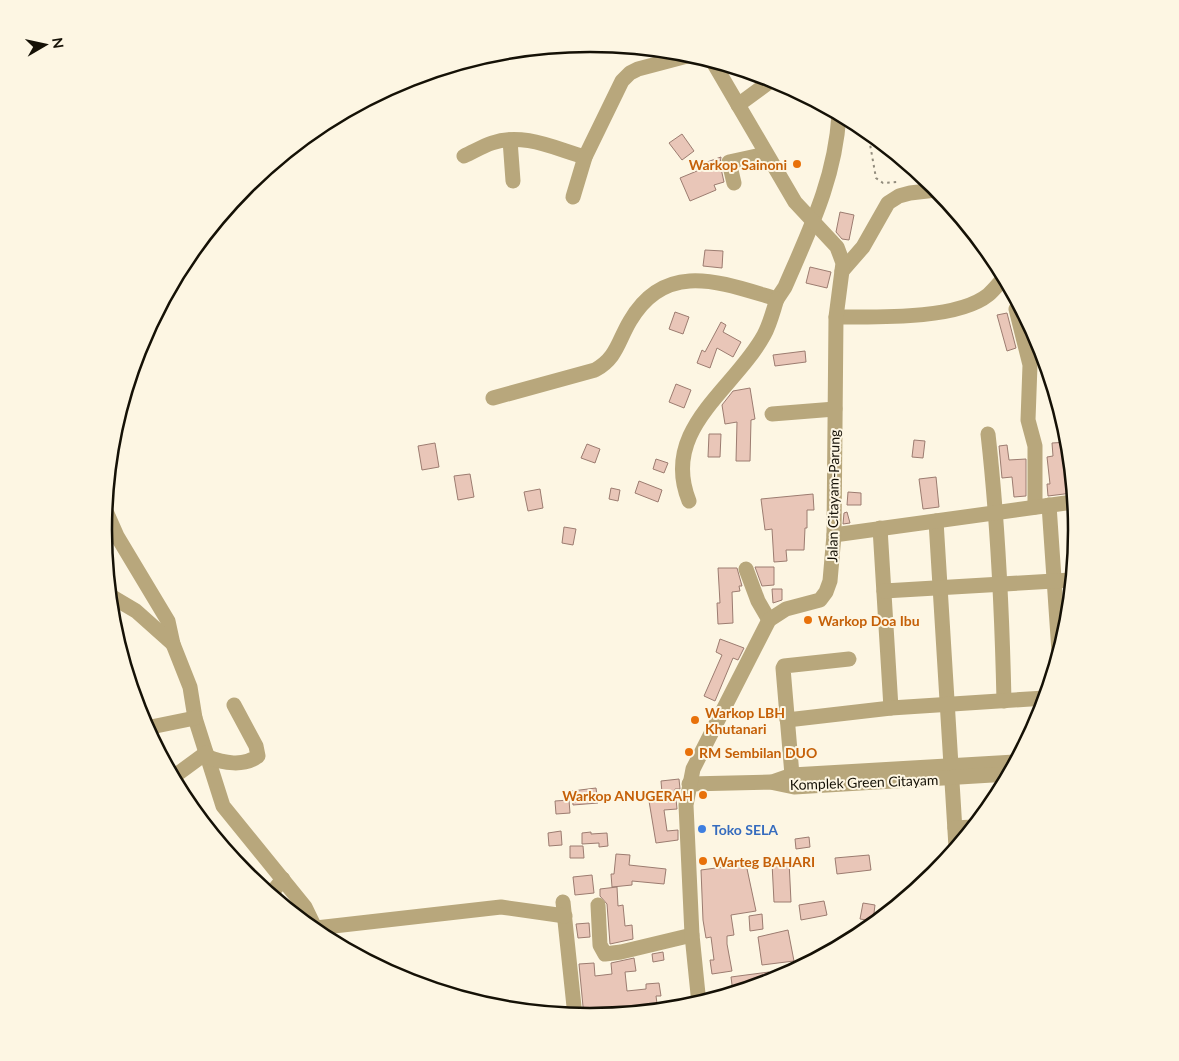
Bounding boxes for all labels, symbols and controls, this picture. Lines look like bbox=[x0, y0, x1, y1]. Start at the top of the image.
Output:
north arrow bbox=[20, 20, 70, 70]
text: N bbox=[49, 36, 68, 50]
place label: Warkop Sainoni bbox=[689, 156, 787, 173]
marker: Warkop Sainoni bbox=[791, 158, 803, 170]
street label: Jalan Citayam-Parung bbox=[823, 430, 843, 562]
place label: Warkop Doa Ibu bbox=[818, 612, 920, 629]
marker: Warkop Doa Ibu bbox=[802, 614, 814, 626]
place label: Warkop LBH Khutanari bbox=[705, 704, 785, 737]
marker: Warkop LBH Khutanari bbox=[689, 714, 701, 726]
place label: RM Sembilan DUO bbox=[699, 744, 817, 761]
marker: RM Sembilan DUO bbox=[683, 746, 695, 758]
street label: Komplek Green Citayam bbox=[789, 771, 939, 793]
place label: Warkop ANUGERAH bbox=[562, 787, 693, 804]
marker: Warkop ANUGERAH bbox=[697, 789, 709, 801]
place label: Toko SELA bbox=[712, 821, 778, 838]
marker: Toko SELA bbox=[696, 823, 708, 835]
place label: Warteg BAHARI bbox=[713, 853, 815, 870]
marker: Warteg BAHARI bbox=[697, 855, 709, 867]

